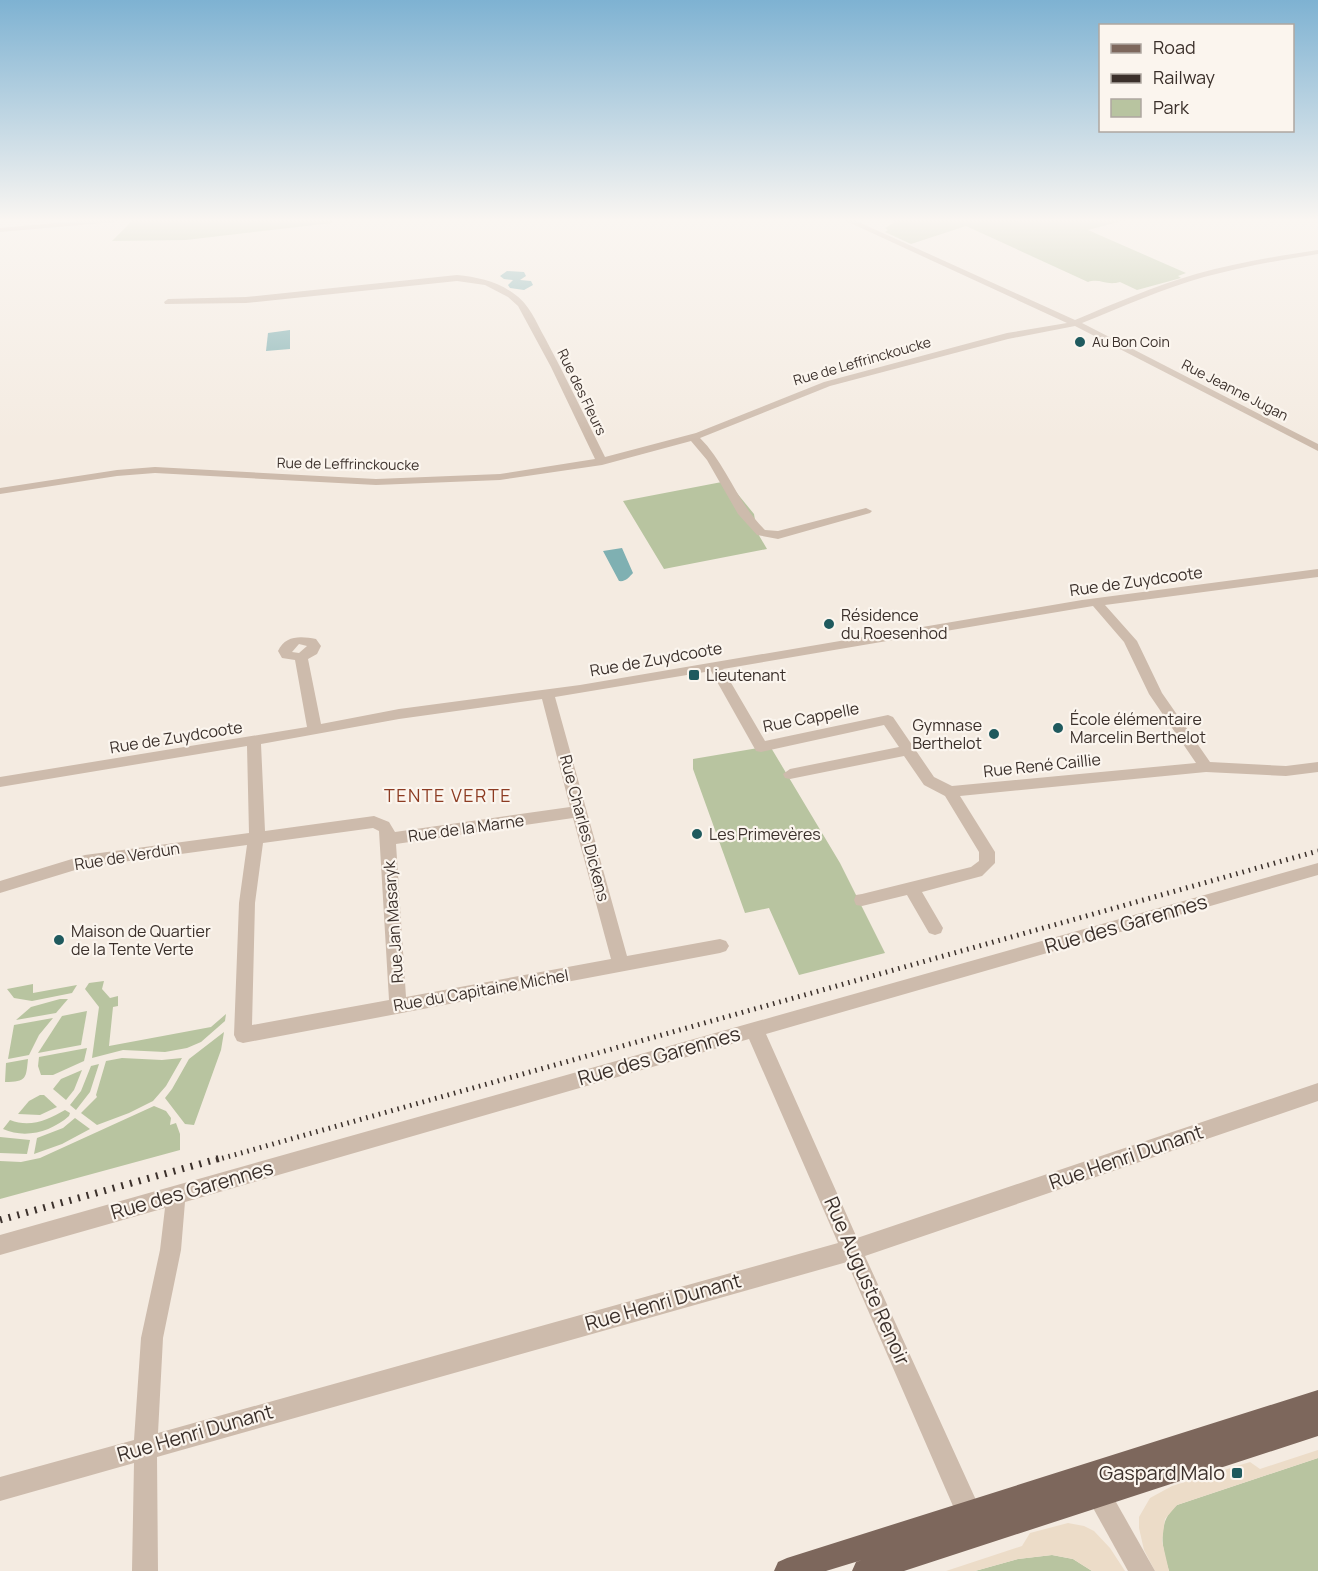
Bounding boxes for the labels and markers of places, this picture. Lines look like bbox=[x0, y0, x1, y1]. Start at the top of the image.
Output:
place label: Au Bon Coin bbox=[1092, 332, 1170, 351]
marker: Au Bon Coin bbox=[1073, 335, 1087, 349]
place label: Résidence du Roesenhod bbox=[841, 604, 948, 644]
marker: Résidence du Roesenhod bbox=[822, 617, 836, 631]
place label: Lieutenant bbox=[706, 664, 786, 686]
marker: Lieutenant bbox=[687, 668, 701, 682]
place label: École élémentaire Marcelin Berthelot bbox=[1070, 708, 1206, 748]
place label: Gymnase Berthelot bbox=[912, 714, 982, 754]
marker: École élémentaire Marcelin Berthelot bbox=[1051, 721, 1065, 735]
marker: Gymnase Berthelot bbox=[987, 727, 1001, 741]
place label: Les Primevères bbox=[709, 823, 821, 845]
marker: Les Primevères bbox=[690, 827, 704, 841]
place label: Maison de Quartier de la Tente Verte bbox=[71, 920, 211, 960]
marker: Maison de Quartier de la Tente Verte bbox=[52, 933, 66, 947]
place label: Gaspard Malo bbox=[1099, 1459, 1225, 1486]
marker: Gaspard Malo bbox=[1230, 1466, 1244, 1480]

